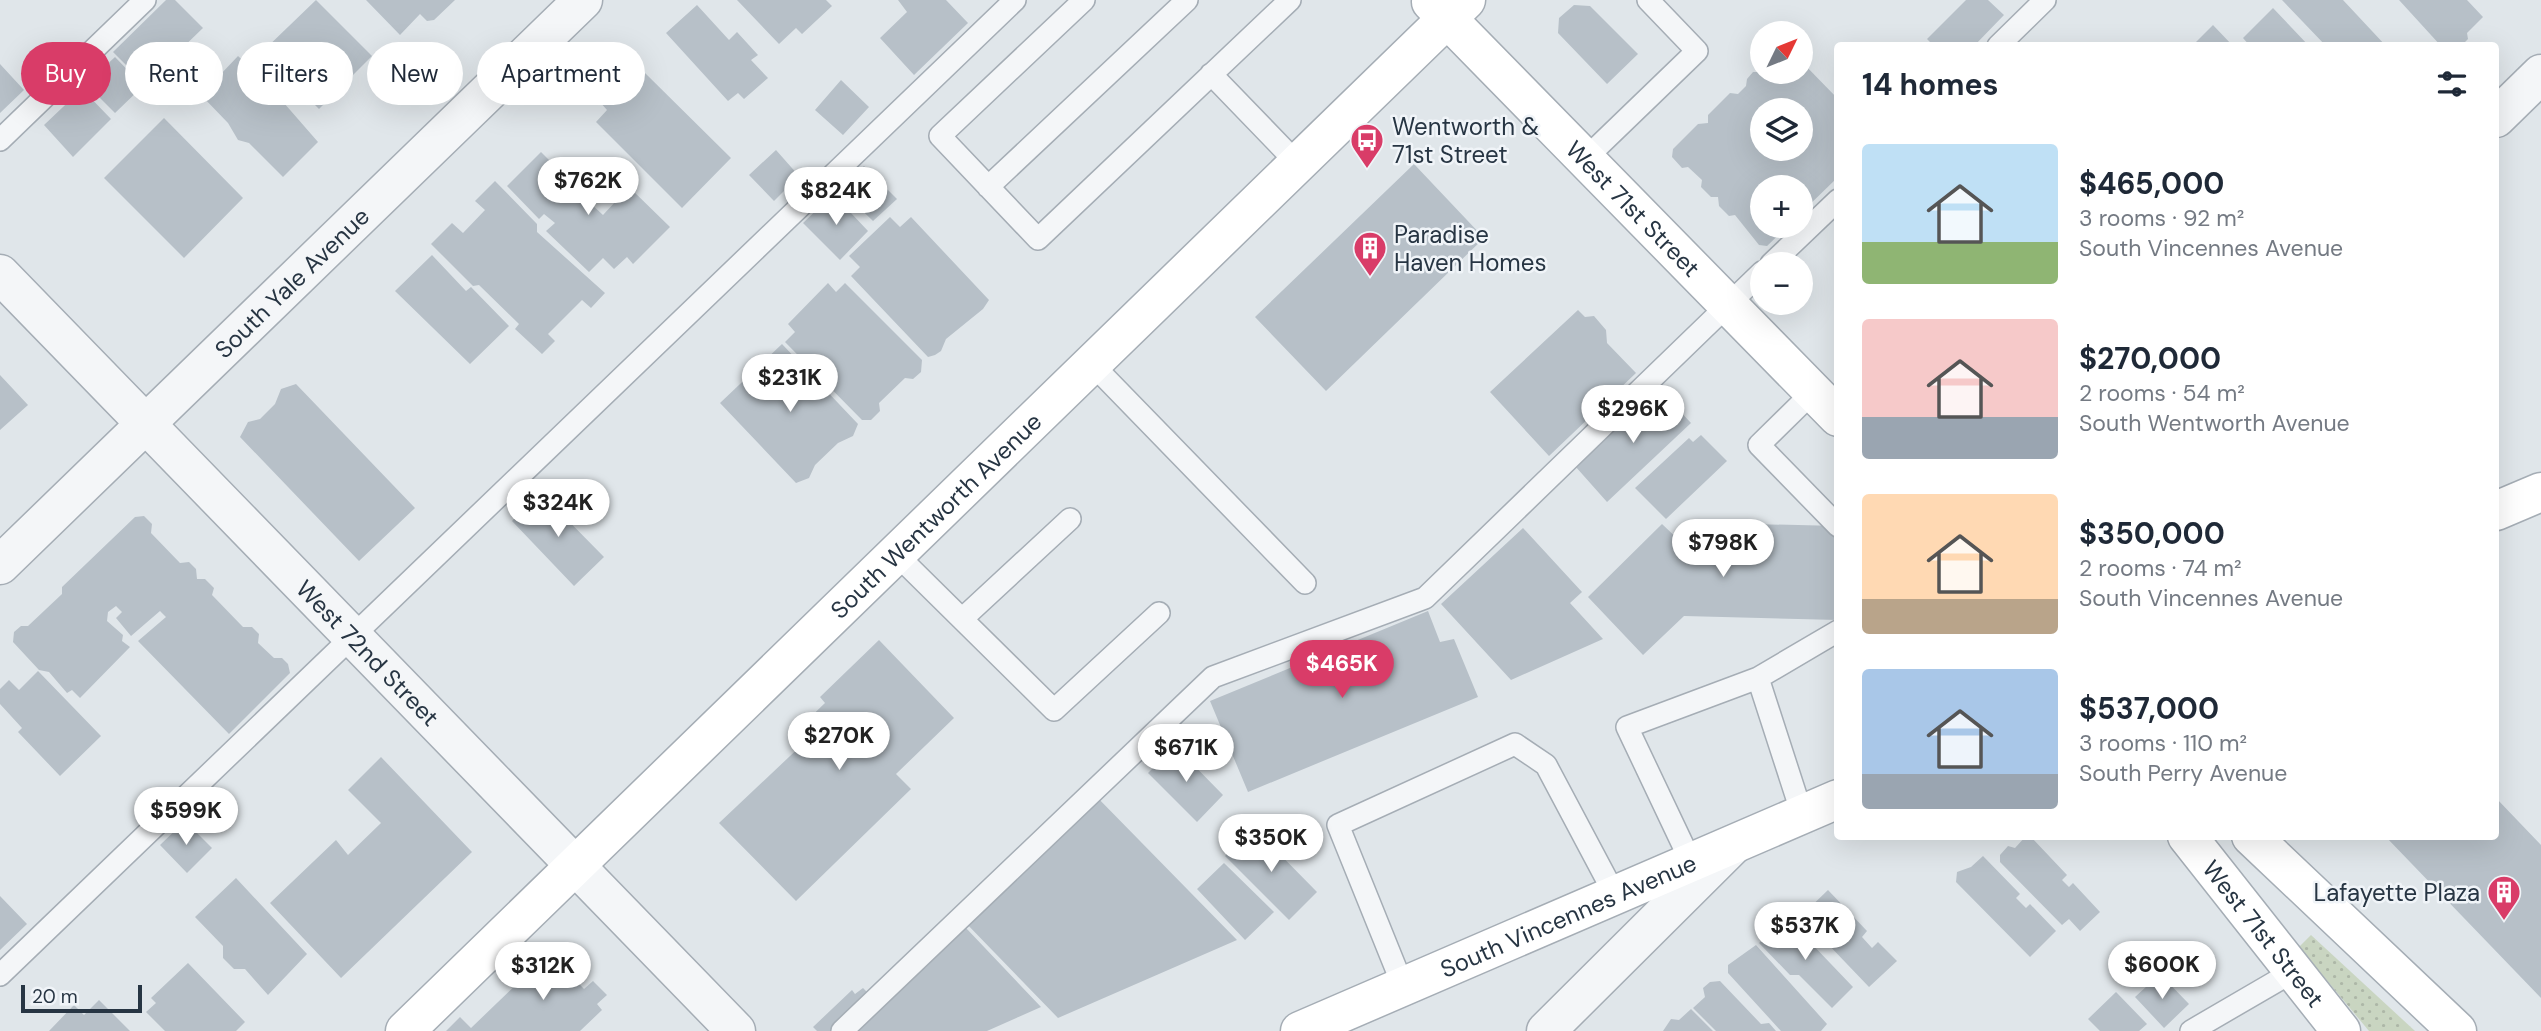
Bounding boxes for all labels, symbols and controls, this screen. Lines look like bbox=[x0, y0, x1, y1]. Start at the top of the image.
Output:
north arrow bbox=[1750, 21, 1813, 84]
map controls bbox=[1750, 21, 1813, 315]
chip: Buy bbox=[21, 42, 111, 105]
chip: Rent bbox=[125, 42, 223, 105]
chip: Filters bbox=[237, 42, 353, 105]
chip: New bbox=[367, 42, 463, 105]
chip: Apartment bbox=[477, 42, 645, 105]
text: 14 homes bbox=[1862, 65, 1999, 104]
icon: filters bbox=[2433, 65, 2471, 103]
button: layers bbox=[1750, 98, 1813, 161]
place label: Wentworth & 71st Street bbox=[1392, 111, 1539, 170]
bus stop icon: Wentworth & 71st Street bbox=[1348, 121, 1386, 170]
street label: West 71st Street bbox=[1560, 134, 1707, 283]
pin: $762K bbox=[539, 158, 637, 217]
text: $465,000 bbox=[2079, 164, 2224, 203]
text: $762K bbox=[554, 165, 622, 195]
pin: $824K bbox=[787, 168, 885, 227]
icon: home bbox=[1918, 172, 2002, 256]
text: $824K bbox=[800, 175, 872, 205]
button: + bbox=[1750, 175, 1813, 238]
street label: South Yale Avenue bbox=[208, 200, 376, 364]
text: 3 rooms · 92 m² bbox=[2079, 203, 2244, 233]
place label: Paradise Haven Homes bbox=[1394, 219, 1546, 278]
building icon: Paradise Haven Homes bbox=[1351, 229, 1389, 278]
text: South Vincennes Avenue bbox=[2079, 233, 2343, 263]
button: − bbox=[1750, 252, 1813, 315]
text: $270,000 bbox=[2079, 339, 2221, 378]
icon: home bbox=[1918, 347, 2002, 431]
pin: $231K bbox=[741, 354, 839, 414]
text: $231K bbox=[758, 362, 822, 392]
text: 2 rooms · 54 m² bbox=[2079, 378, 2245, 408]
pin: $296K bbox=[1584, 386, 1682, 445]
text: $296K bbox=[1597, 393, 1669, 423]
street label: South Wentworth Avenue bbox=[824, 406, 1048, 625]
text: South Wentworth Avenue bbox=[2079, 408, 2350, 438]
pin: $324K bbox=[509, 480, 607, 539]
text: $324K bbox=[523, 487, 593, 517]
text: $350,000 bbox=[2079, 514, 2225, 553]
pin: $798K bbox=[1674, 520, 1772, 579]
icon: home bbox=[1918, 522, 2002, 606]
text: $798K bbox=[1688, 527, 1758, 557]
text: 2 rooms · 74 m² bbox=[2079, 553, 2242, 583]
street label: West 72nd Street bbox=[290, 573, 446, 732]
text: South Vincennes Avenue bbox=[2079, 583, 2343, 613]
pin: $465K bbox=[1293, 640, 1391, 700]
text: $465K bbox=[1306, 648, 1378, 678]
text: $537,000 bbox=[2079, 689, 2219, 728]
icon: home bbox=[1918, 697, 2002, 781]
pin: $270K bbox=[790, 712, 888, 772]
text: $270K bbox=[804, 720, 874, 750]
pin: $671K bbox=[1137, 724, 1235, 784]
text: 3 rooms · 110 m² bbox=[2079, 728, 2247, 758]
text: $671K bbox=[1154, 732, 1218, 762]
text: South Perry Avenue bbox=[2079, 758, 2287, 788]
pin: $599K bbox=[137, 788, 235, 847]
text: $599K bbox=[150, 795, 222, 825]
pin: $350K bbox=[1222, 814, 1320, 874]
text: $350K bbox=[1234, 822, 1308, 852]
street label: South Vincennes Avenue bbox=[1435, 847, 1701, 984]
street label: West 71st Street bbox=[2196, 854, 2331, 1013]
building icon: Lafayette Plaza bbox=[2485, 873, 2523, 922]
place label: Lafayette Plaza bbox=[2314, 877, 2480, 908]
pin: $537K bbox=[1756, 902, 1854, 962]
text: $537K bbox=[1770, 910, 1840, 940]
pin: $312K bbox=[494, 942, 592, 1002]
pin: $600K bbox=[2113, 942, 2211, 1001]
text: $600K bbox=[2124, 949, 2200, 979]
text: $312K bbox=[511, 950, 575, 980]
scale bar bbox=[21, 982, 142, 1014]
text: 20 m bbox=[32, 984, 78, 1009]

